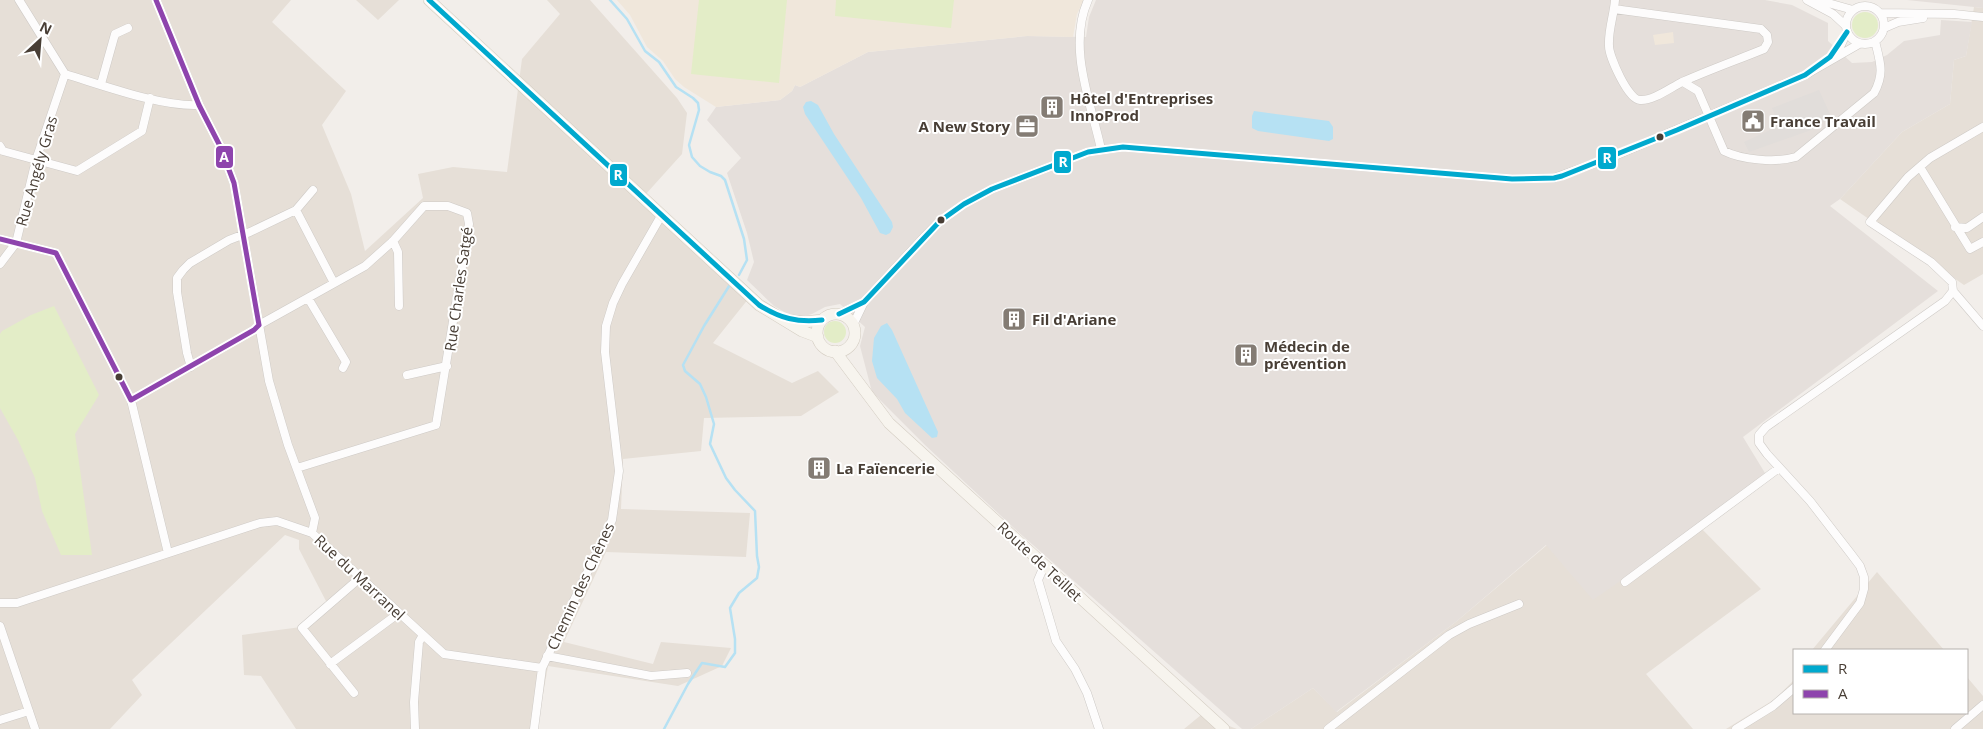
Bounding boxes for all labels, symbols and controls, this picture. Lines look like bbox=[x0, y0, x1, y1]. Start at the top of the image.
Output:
north arrow bbox=[15, 15, 65, 65]
text: N bbox=[37, 17, 55, 39]
place label: Hôtel d'Entreprises InnoProd bbox=[1070, 88, 1213, 125]
building icon: Hôtel d'Entreprises InnoProd bbox=[1039, 94, 1065, 120]
public building icon: France Travail bbox=[1740, 108, 1766, 134]
place label: France Travail bbox=[1770, 111, 1876, 131]
office icon: A New Story bbox=[1014, 113, 1040, 139]
street label: Rue Angély Gras bbox=[11, 114, 61, 228]
place label: A New Story bbox=[919, 116, 1010, 136]
unlabelled marker bbox=[1655, 132, 1665, 142]
line badge: A bbox=[215, 145, 234, 169]
line badge: R bbox=[1597, 146, 1617, 170]
text: A bbox=[219, 147, 229, 166]
text: R bbox=[1602, 148, 1612, 167]
line badge: R bbox=[1053, 150, 1072, 174]
text: R bbox=[1058, 152, 1068, 171]
line badge: R bbox=[609, 163, 628, 187]
text: R bbox=[613, 165, 623, 184]
unlabelled marker bbox=[936, 215, 946, 225]
street label: Rue Charles Satgé bbox=[439, 225, 477, 353]
building icon: Fil d'Ariane bbox=[1001, 306, 1027, 332]
place label: Fil d'Ariane bbox=[1032, 309, 1116, 329]
place label: Médecin de prévention bbox=[1264, 336, 1350, 373]
building icon: Médecin de prévention bbox=[1233, 342, 1259, 368]
unlabelled marker bbox=[114, 372, 124, 382]
building icon: La Faïencerie bbox=[806, 455, 832, 481]
place label: La Faïencerie bbox=[836, 458, 935, 478]
street label: Route de Teillet bbox=[994, 517, 1086, 605]
street label: Chemin des Chênes bbox=[542, 519, 618, 653]
street label: Rue du Marranel bbox=[310, 530, 410, 624]
legend bbox=[1793, 649, 1968, 714]
text: R bbox=[1838, 658, 1848, 678]
text: A bbox=[1838, 683, 1848, 703]

